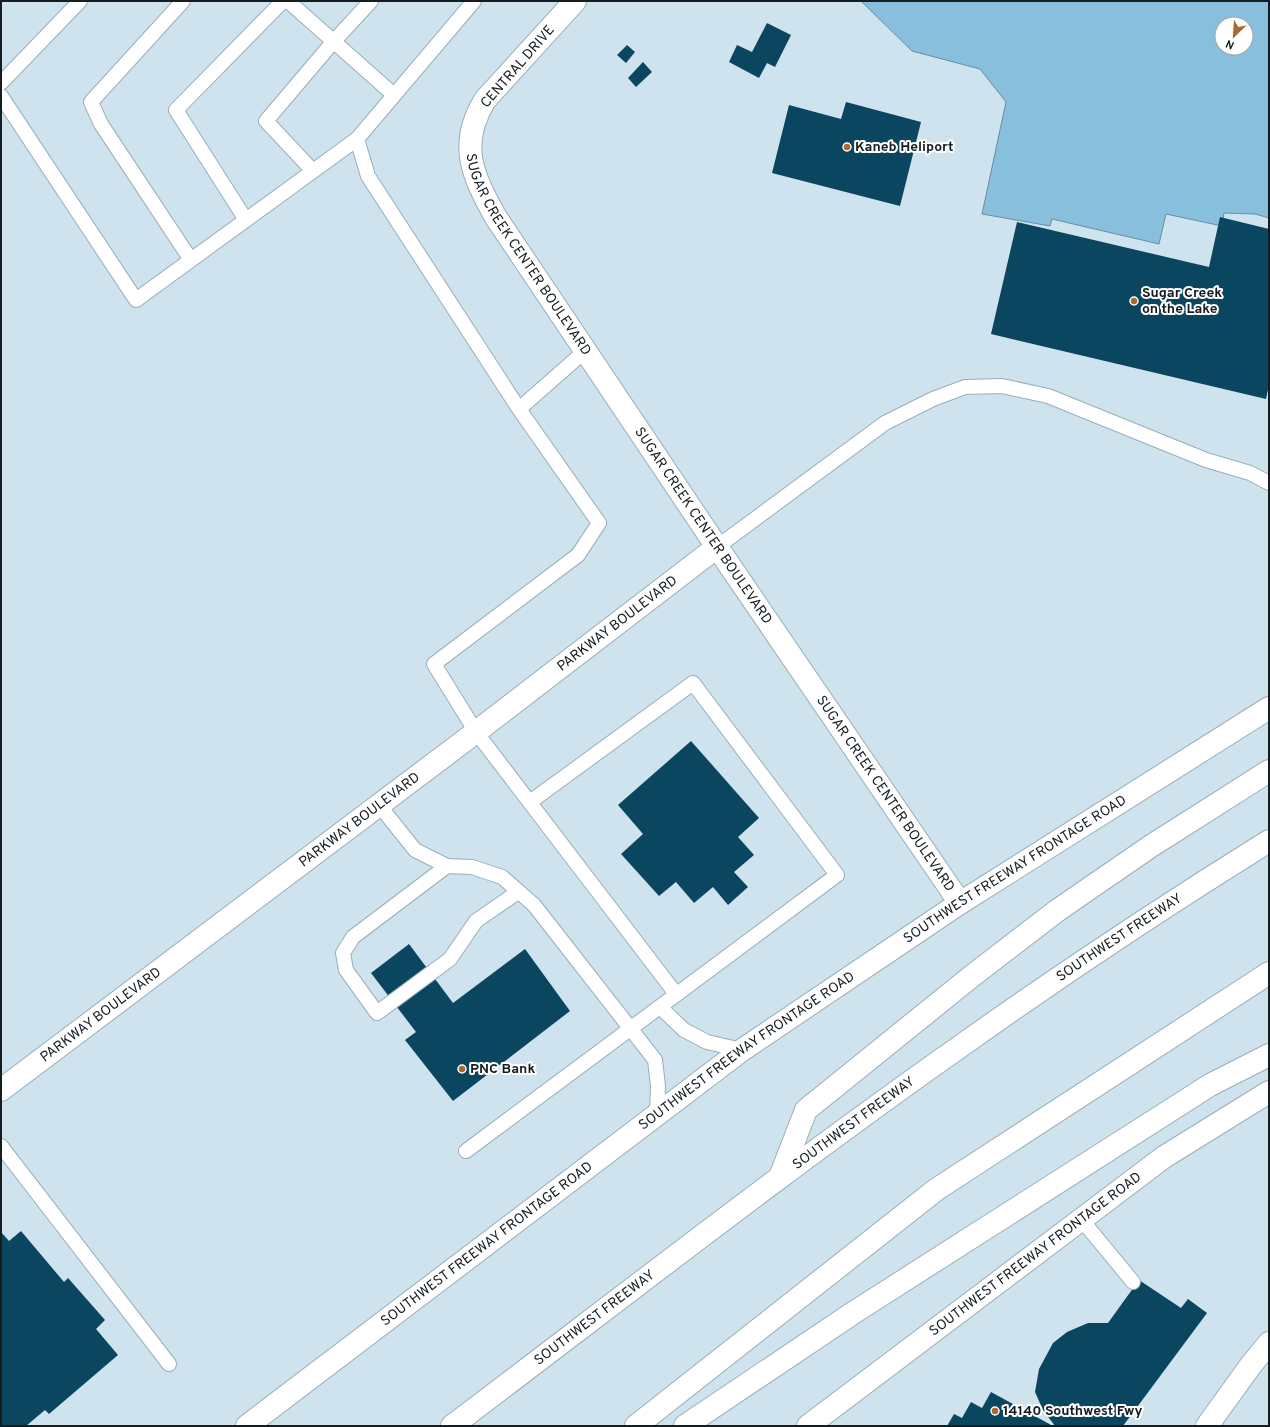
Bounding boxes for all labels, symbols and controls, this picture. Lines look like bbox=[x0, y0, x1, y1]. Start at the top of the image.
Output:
north arrow bbox=[1214, 16, 1254, 56]
street label: CENTRAL DRIVE bbox=[477, 22, 559, 112]
text: N bbox=[1224, 36, 1237, 52]
place label: Kaneb Heliport bbox=[855, 139, 953, 156]
marker: Kaneb Heliport bbox=[842, 142, 852, 152]
street label: SUGAR CREEK CENTER BOULEVARD bbox=[462, 152, 595, 359]
place label: Sugar Creek on the Lake bbox=[1142, 285, 1222, 318]
marker: Sugar Creek on the Lake bbox=[1129, 296, 1139, 306]
street label: SUGAR CREEK CENTER BOULEVARD bbox=[631, 424, 776, 627]
street label: PARKWAY BOULEVARD bbox=[554, 572, 681, 675]
street label: SUGAR CREEK CENTER BOULEVARD bbox=[812, 692, 958, 895]
street label: PARKWAY BOULEVARD bbox=[296, 769, 423, 871]
street label: SOUTHWEST FREEWAY FRONTAGE ROAD bbox=[900, 791, 1130, 949]
street label: SOUTHWEST FREEWAY bbox=[1053, 891, 1185, 985]
street label: PARKWAY BOULEVARD bbox=[37, 964, 165, 1066]
street label: SOUTHWEST FREEWAY FRONTAGE ROAD bbox=[636, 967, 858, 1135]
place label: PNC Bank bbox=[470, 1061, 535, 1078]
marker: PNC Bank bbox=[457, 1064, 467, 1074]
street label: SOUTHWEST FREEWAY bbox=[788, 1073, 918, 1173]
street label: SOUTHWEST FREEWAY FRONTAGE ROAD bbox=[376, 1158, 596, 1330]
street label: SOUTHWEST FREEWAY FRONTAGE ROAD bbox=[926, 1169, 1145, 1340]
street label: SOUTHWEST FREEWAY bbox=[530, 1267, 658, 1369]
place label: 14140 Southwest Fwy bbox=[1003, 1403, 1142, 1420]
marker: 14140 Southwest Fwy bbox=[990, 1406, 1000, 1416]

